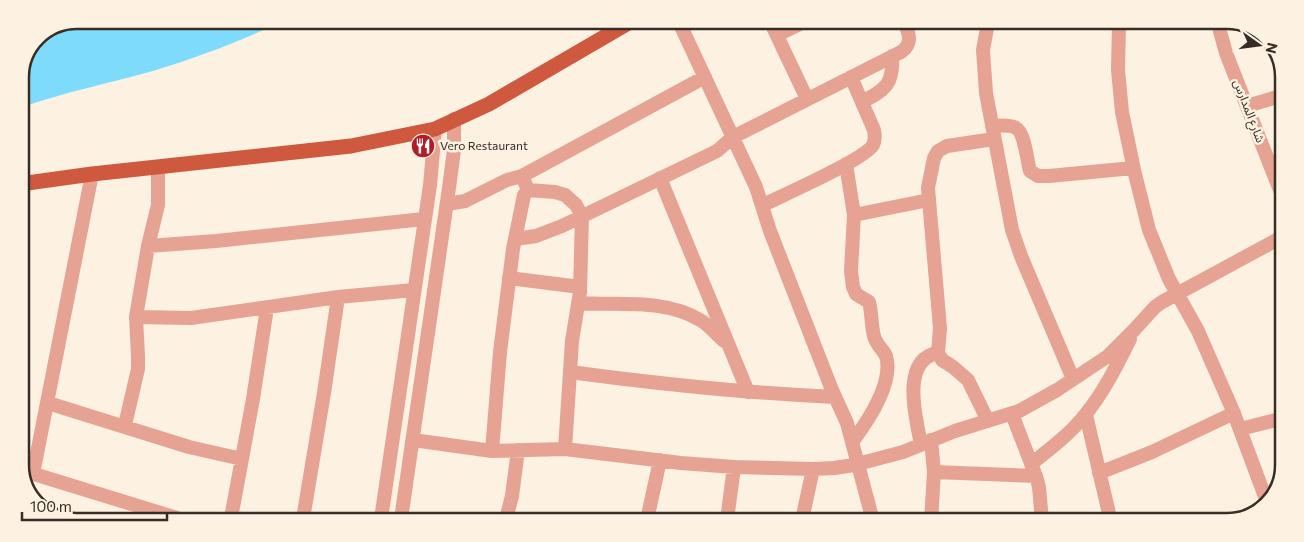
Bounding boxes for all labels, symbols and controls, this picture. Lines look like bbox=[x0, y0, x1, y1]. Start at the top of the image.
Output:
north arrow bbox=[1234, 20, 1284, 70]
text: N bbox=[1263, 41, 1282, 55]
street label: شارع المدارس bbox=[1229, 77, 1268, 145]
restaurant icon: Vero Restaurant bbox=[410, 133, 436, 159]
place label: Vero Restaurant bbox=[440, 138, 528, 152]
scale bar bbox=[22, 490, 168, 522]
text: 100 m bbox=[30, 497, 72, 515]

